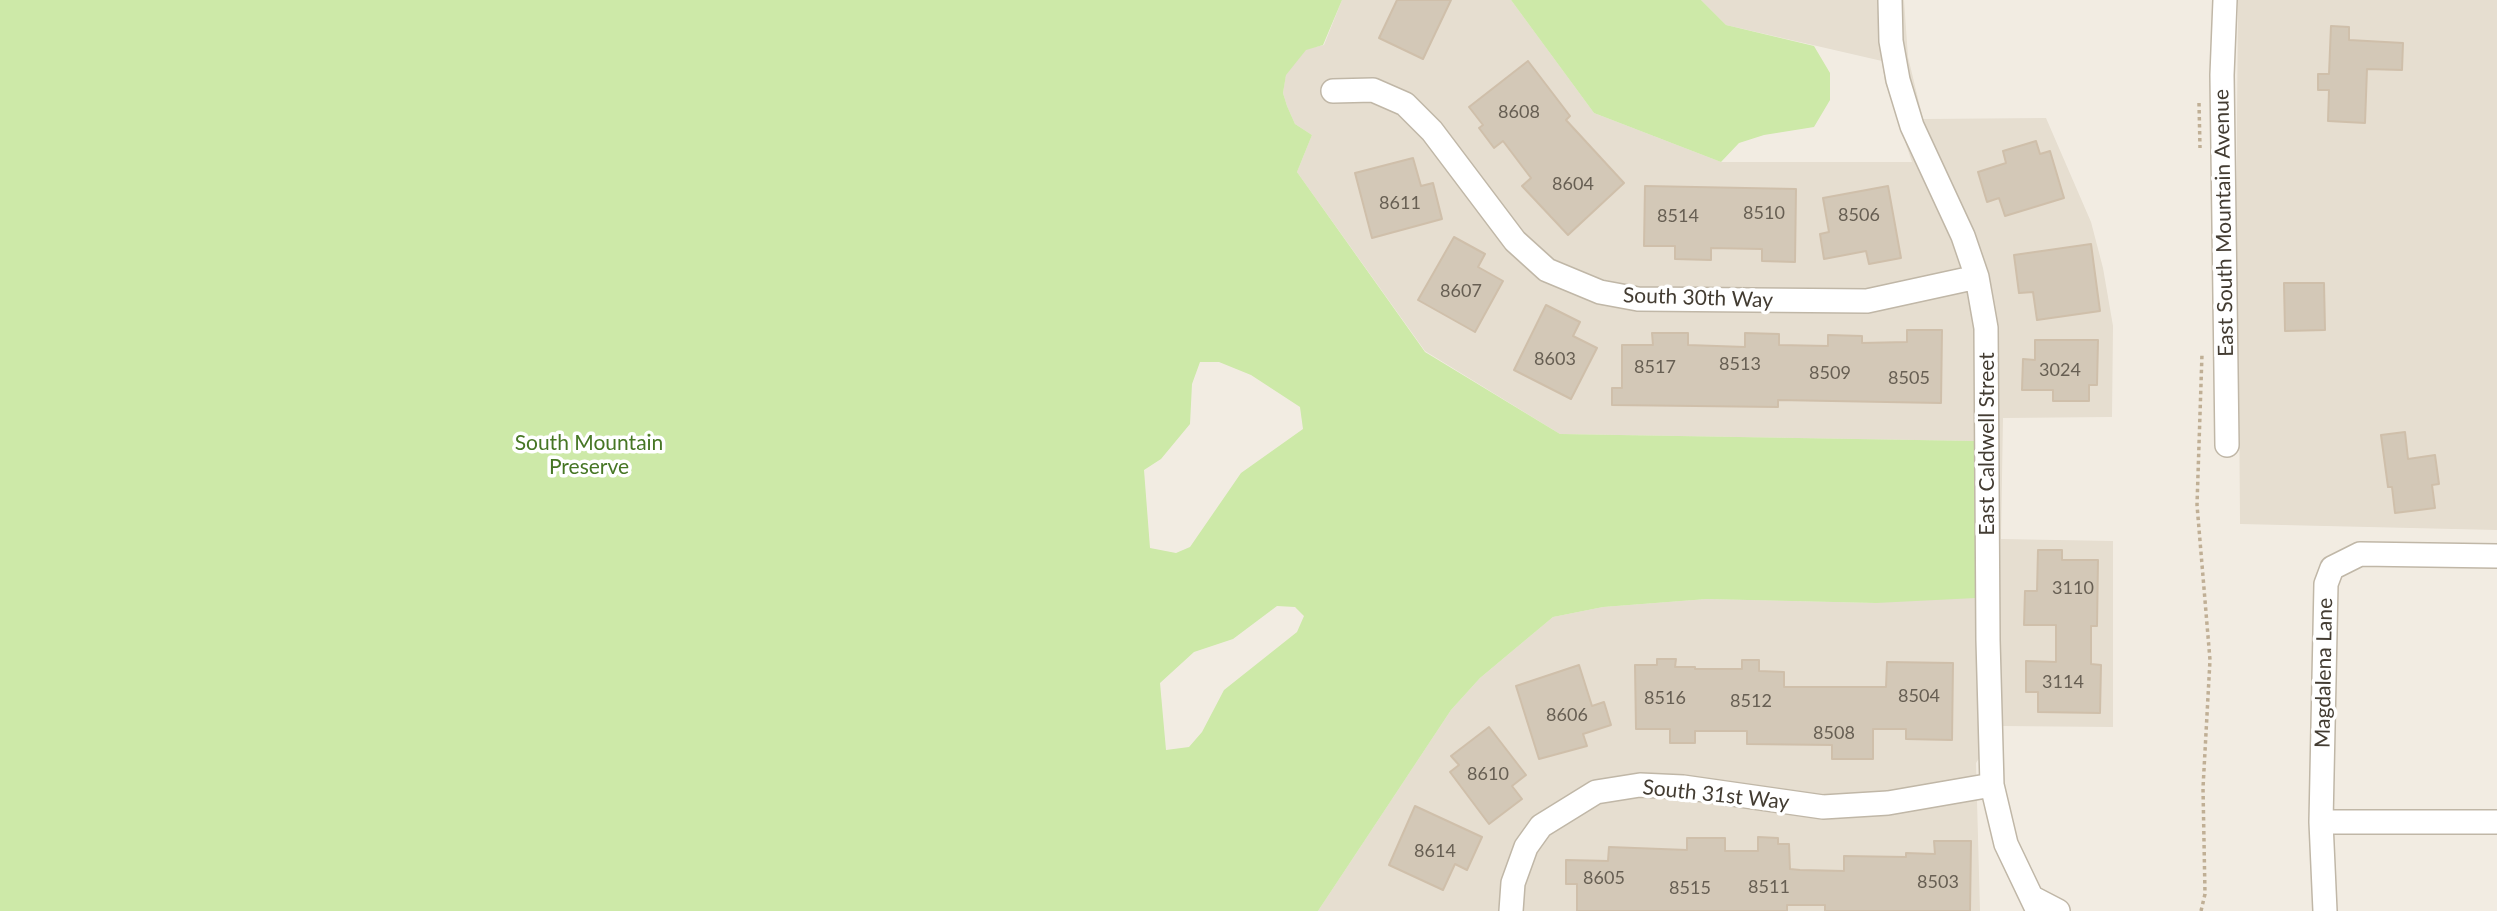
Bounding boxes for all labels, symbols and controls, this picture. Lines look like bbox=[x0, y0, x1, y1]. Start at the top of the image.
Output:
street label: East South Mountain Avenue bbox=[2209, 89, 2239, 357]
house number: 8608 bbox=[1498, 101, 1540, 123]
house number: 8604 bbox=[1552, 173, 1594, 195]
house number: 8611 bbox=[1379, 192, 1421, 214]
house number: 8510 bbox=[1743, 202, 1785, 224]
house number: 8506 bbox=[1838, 204, 1880, 226]
house number: 8514 bbox=[1657, 205, 1699, 227]
house number: 8607 bbox=[1440, 280, 1482, 302]
street label: South 30th Way bbox=[1623, 283, 1773, 313]
house number: 8603 bbox=[1534, 348, 1576, 370]
street label: East Caldwell Street bbox=[1974, 352, 2000, 536]
house number: 8513 bbox=[1719, 353, 1761, 375]
house number: 8517 bbox=[1634, 356, 1676, 378]
house number: 3024 bbox=[2039, 359, 2081, 381]
house number: 8509 bbox=[1809, 362, 1851, 384]
house number: 8505 bbox=[1888, 367, 1930, 389]
park label: South Mountain Preserve bbox=[515, 430, 663, 480]
house number: 3110 bbox=[2052, 577, 2094, 599]
street label: Magdalena Lane bbox=[2310, 598, 2338, 748]
house number: 3114 bbox=[2042, 671, 2084, 693]
house number: 8504 bbox=[1898, 685, 1940, 707]
house number: 8516 bbox=[1644, 687, 1686, 709]
house number: 8512 bbox=[1730, 690, 1772, 712]
house number: 8606 bbox=[1546, 704, 1588, 726]
house number: 8508 bbox=[1813, 722, 1855, 744]
house number: 8610 bbox=[1467, 763, 1509, 785]
street label: South 31st Way bbox=[1641, 775, 1791, 815]
house number: 8614 bbox=[1414, 840, 1456, 862]
house number: 8605 bbox=[1583, 867, 1625, 889]
house number: 8503 bbox=[1917, 871, 1959, 893]
house number: 8511 bbox=[1748, 876, 1790, 898]
house number: 8515 bbox=[1669, 877, 1711, 899]

